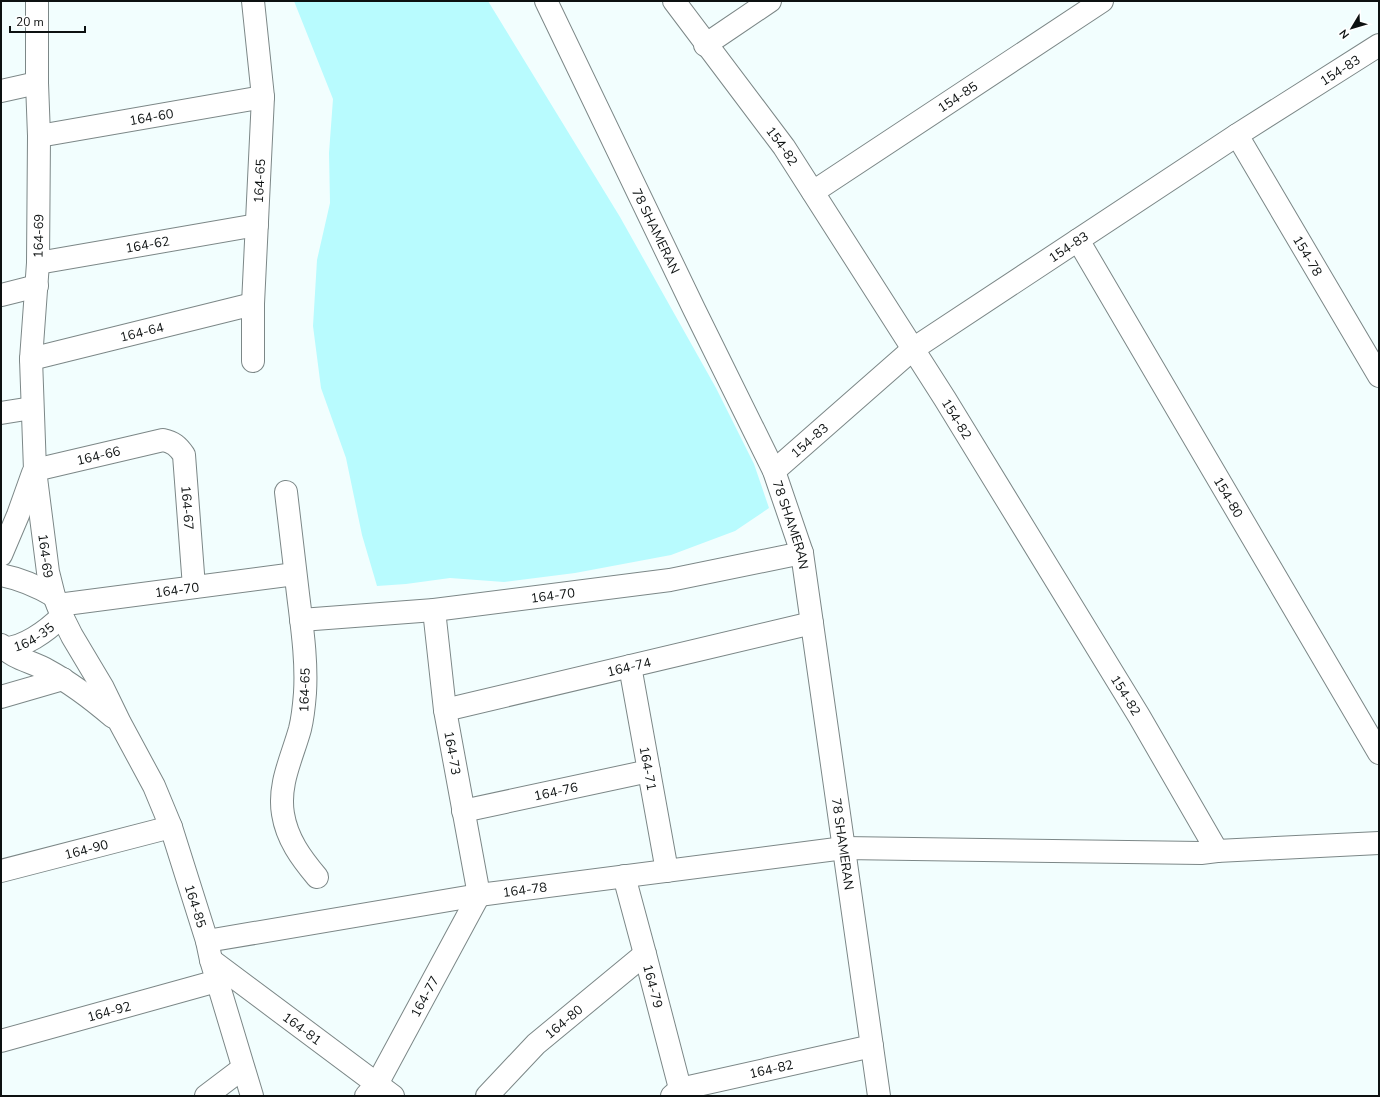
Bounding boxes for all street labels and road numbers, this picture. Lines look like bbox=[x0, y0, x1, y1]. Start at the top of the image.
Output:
street label: 154-83 bbox=[1317, 51, 1364, 90]
street label: 154-85 bbox=[934, 78, 982, 117]
street label: 164-60 bbox=[128, 105, 175, 130]
street label: 154-82 bbox=[762, 123, 802, 170]
street label: 164-65 bbox=[250, 158, 270, 204]
street label: 78 SHAMERAN bbox=[627, 186, 684, 277]
street label: 164-69 bbox=[30, 214, 48, 258]
street label: 154-83 bbox=[1045, 228, 1092, 267]
street label: 164-62 bbox=[124, 232, 171, 258]
street label: 154-78 bbox=[1288, 232, 1326, 280]
street label: 164-64 bbox=[118, 318, 166, 347]
street label: 154-82 bbox=[937, 396, 976, 443]
street label: 154-83 bbox=[787, 419, 833, 462]
street label: 164-66 bbox=[75, 442, 122, 470]
street label: 154-80 bbox=[1209, 474, 1247, 521]
street label: 78 SHAMERAN bbox=[768, 478, 812, 571]
street label: 164-67 bbox=[176, 485, 198, 531]
street label: 164-69 bbox=[33, 533, 57, 580]
street label: 164-70 bbox=[154, 579, 201, 602]
street label: 164-70 bbox=[530, 584, 576, 608]
street label: 164-35 bbox=[11, 619, 59, 657]
street label: 164-74 bbox=[605, 653, 653, 681]
street label: 164-65 bbox=[295, 667, 315, 713]
street label: 154-82 bbox=[1106, 672, 1145, 719]
street label: 164-73 bbox=[439, 730, 465, 777]
street label: 164-71 bbox=[635, 745, 660, 792]
street label: 164-76 bbox=[532, 778, 580, 805]
street label: 78 SHAMERAN bbox=[827, 797, 858, 891]
street label: 164-90 bbox=[63, 836, 110, 864]
street label: 164-78 bbox=[502, 878, 548, 902]
street label: 164-85 bbox=[180, 882, 210, 930]
street label: 164-79 bbox=[638, 963, 667, 1010]
street label: 164-77 bbox=[407, 973, 444, 1021]
street label: 164-92 bbox=[85, 997, 133, 1027]
street label: 164-80 bbox=[541, 1001, 587, 1043]
street label: 164-81 bbox=[278, 1008, 325, 1050]
street label: 164-82 bbox=[748, 1056, 795, 1083]

